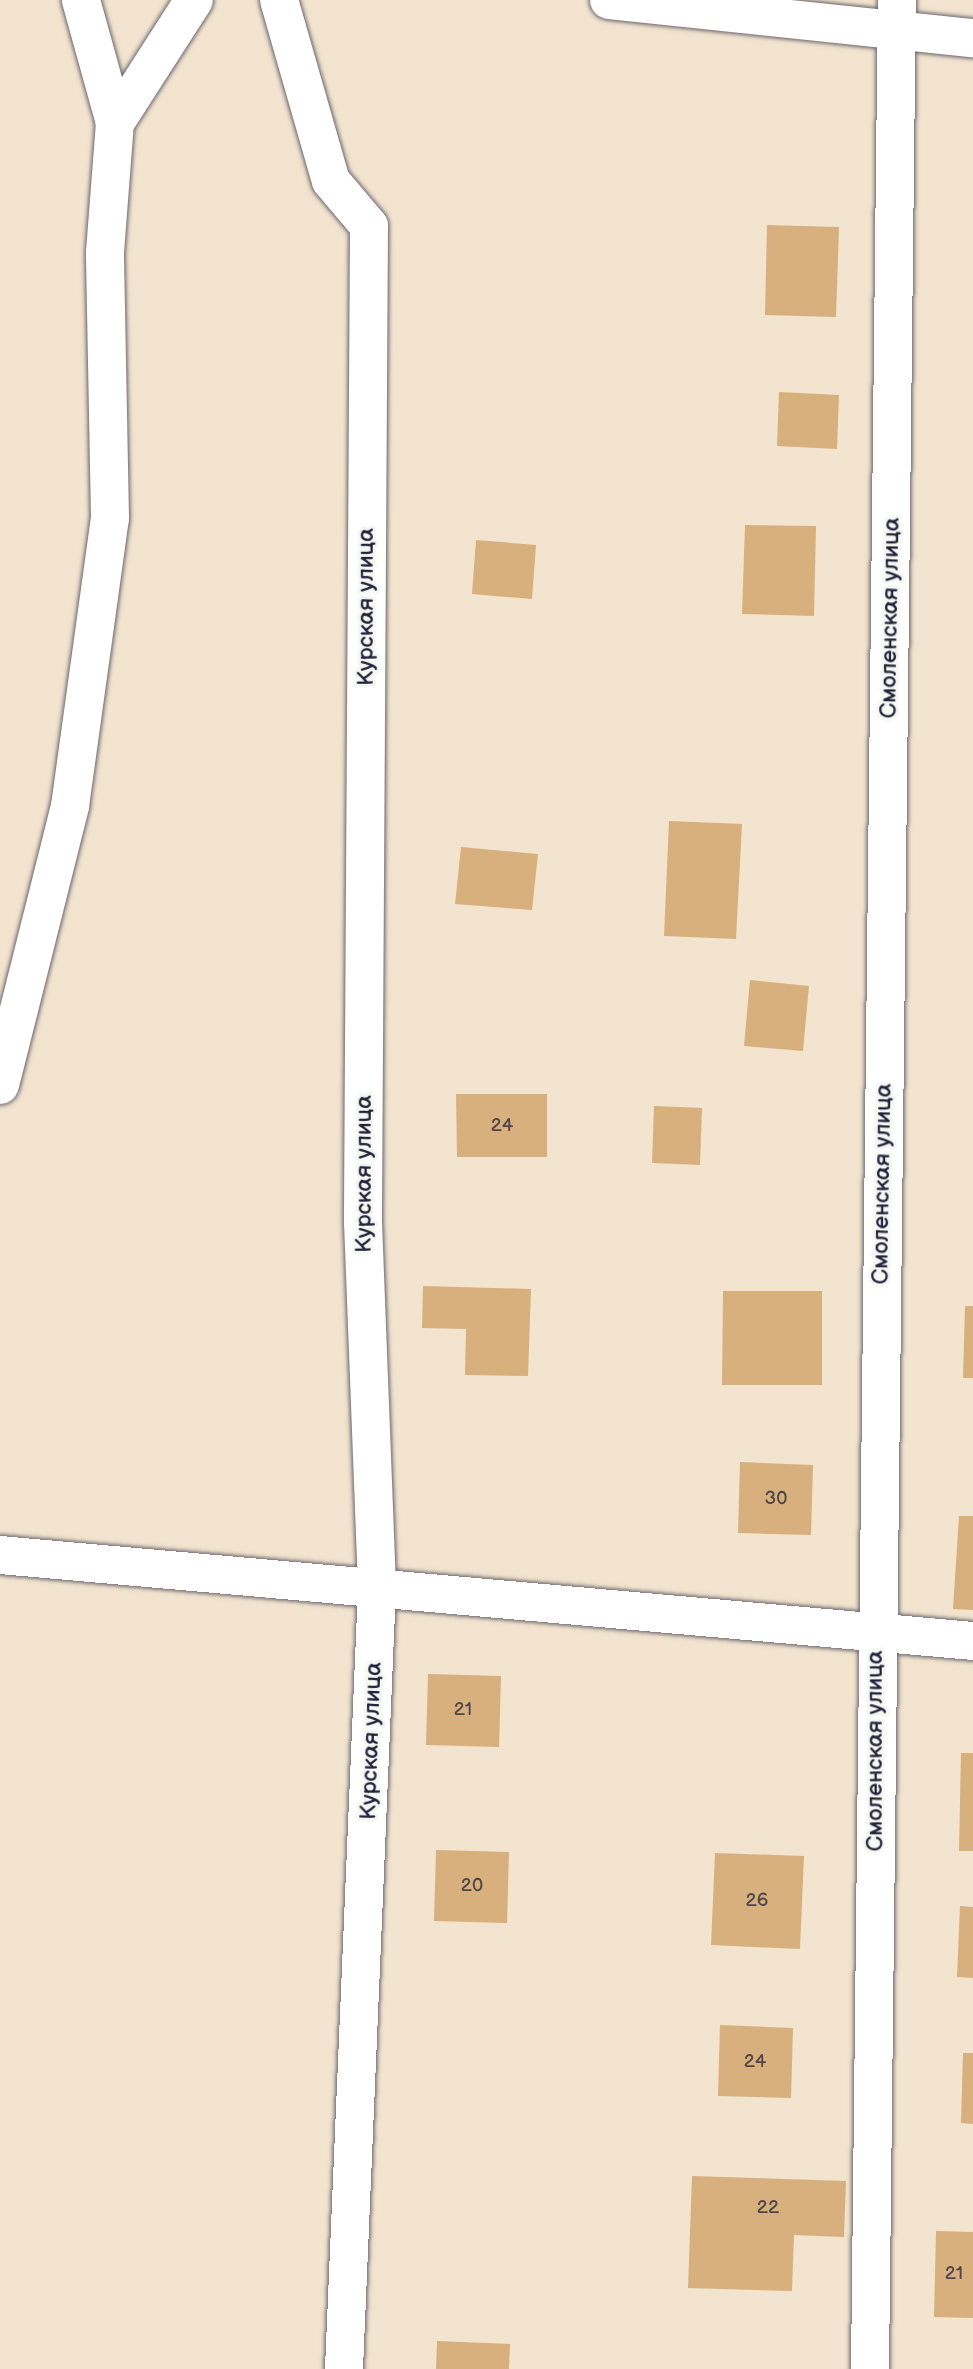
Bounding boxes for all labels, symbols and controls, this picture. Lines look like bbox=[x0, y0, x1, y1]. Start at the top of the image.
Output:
street label: Смоленская улица bbox=[874, 517, 906, 719]
street label: Курская улица bbox=[352, 528, 380, 686]
street label: Смоленская улица bbox=[866, 1083, 898, 1285]
street label: Курская улица bbox=[350, 1095, 378, 1253]
house number: 24 bbox=[491, 1115, 513, 1137]
house number: 30 bbox=[765, 1488, 787, 1510]
street label: Смоленская улица bbox=[861, 1651, 889, 1851]
street label: Курская улица bbox=[354, 1662, 388, 1820]
house number: 21 bbox=[454, 1699, 472, 1721]
house number: 20 bbox=[461, 1875, 483, 1897]
house number: 26 bbox=[746, 1890, 768, 1912]
house number: 24 bbox=[744, 2051, 766, 2073]
house number: 22 bbox=[757, 2197, 779, 2219]
house number: 21 bbox=[945, 2263, 963, 2285]

